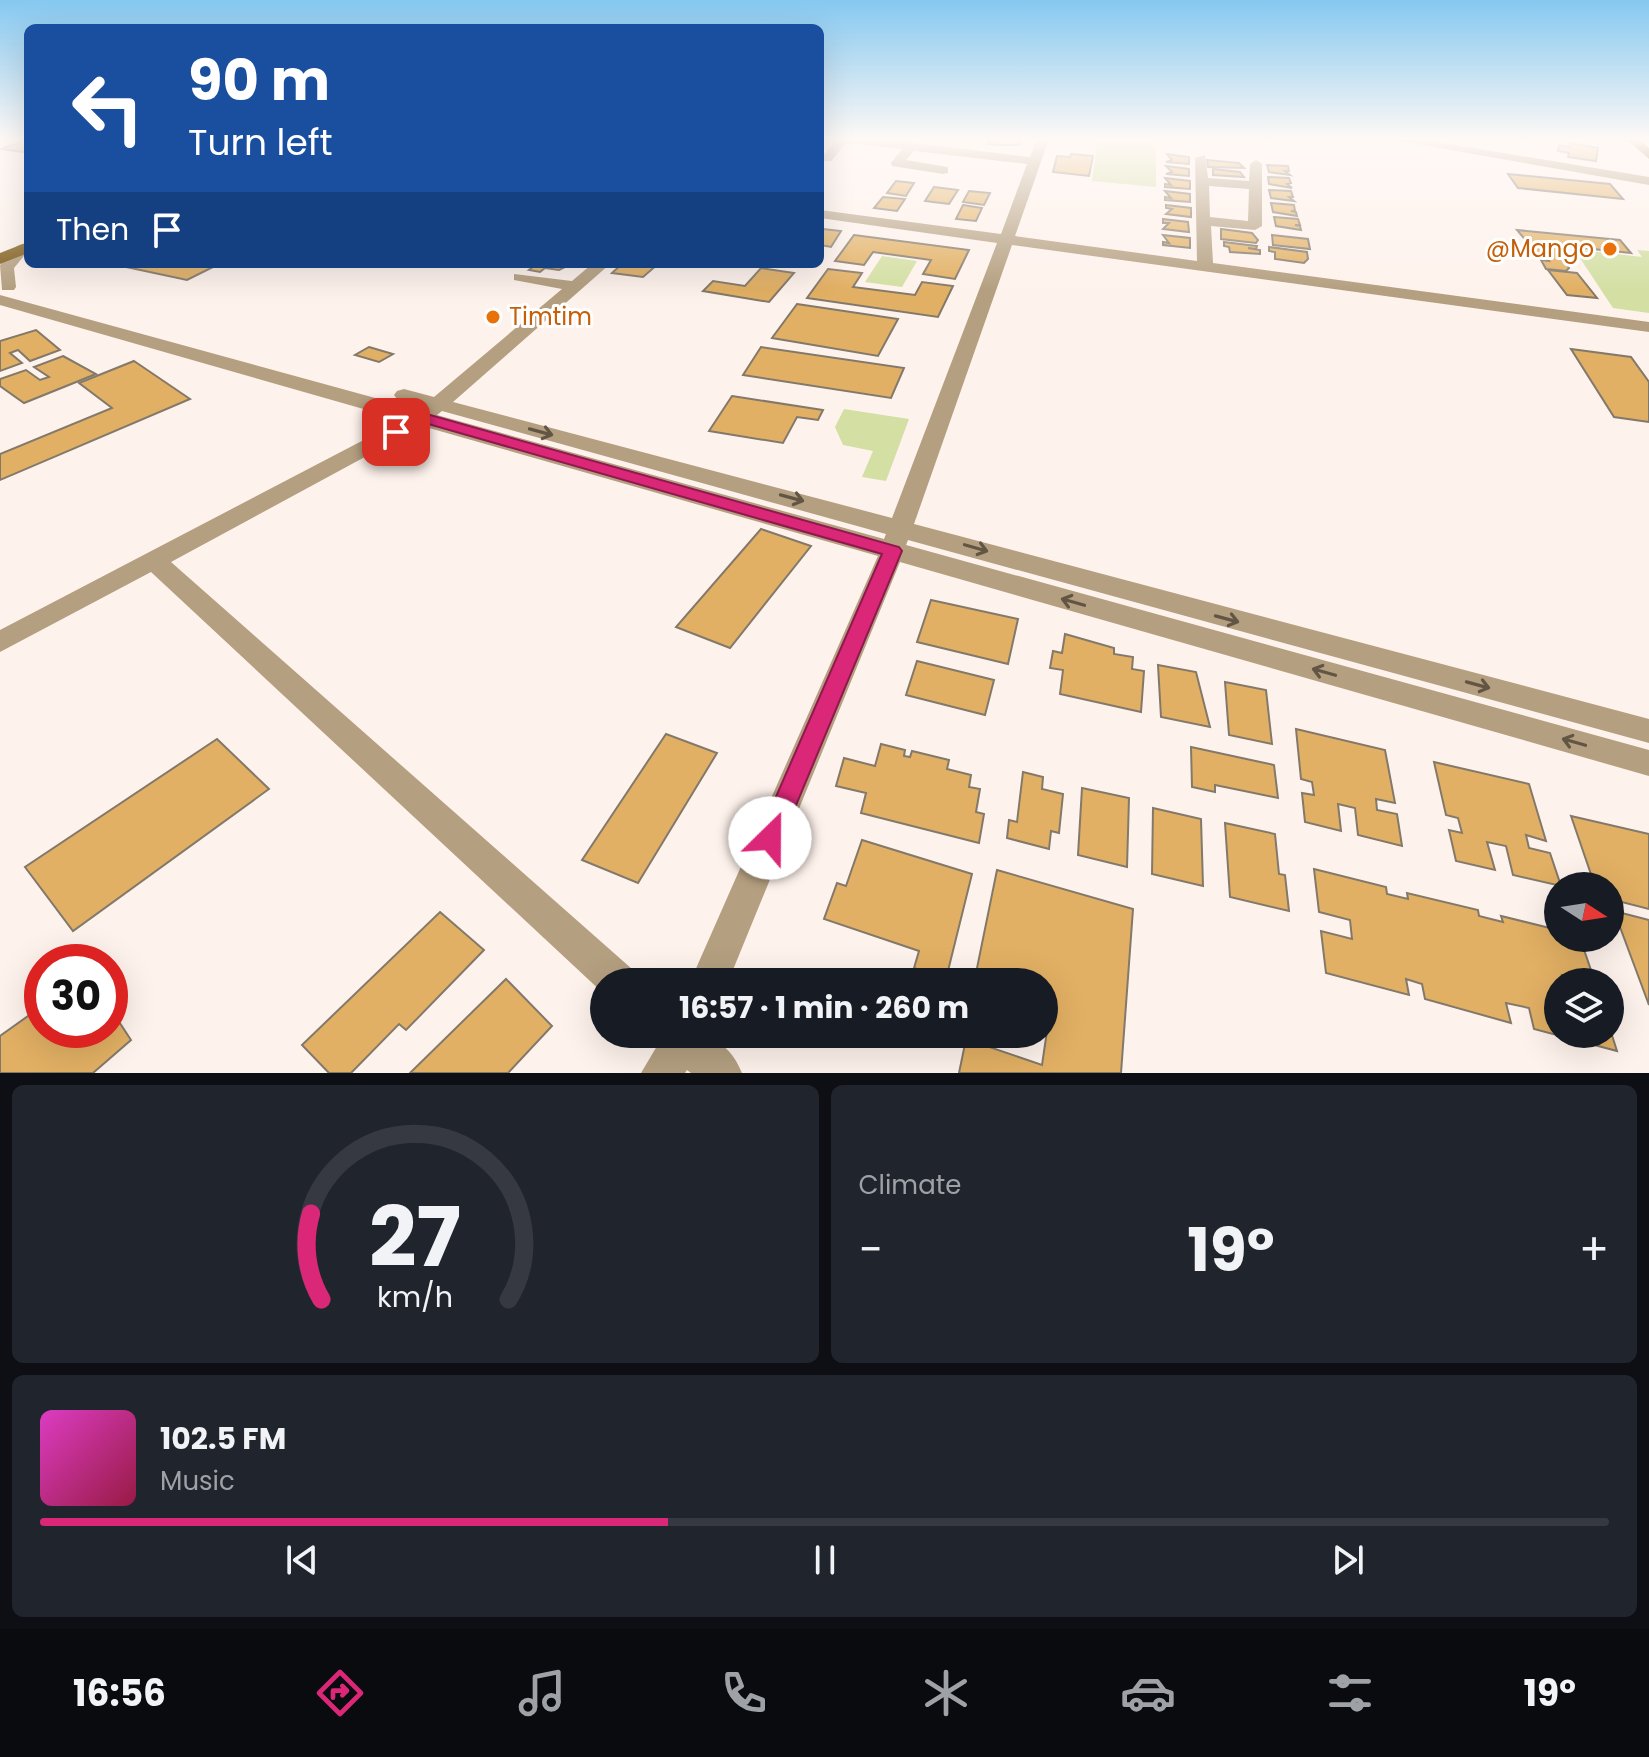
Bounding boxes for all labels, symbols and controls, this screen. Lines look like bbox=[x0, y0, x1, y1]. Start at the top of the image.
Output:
text: 90 m bbox=[188, 41, 330, 120]
icon: left bbox=[56, 56, 160, 160]
text: Turn left bbox=[188, 117, 333, 168]
text: Then bbox=[56, 208, 129, 251]
icon: arrive bbox=[145, 208, 189, 252]
place label: @Mango bbox=[1486, 232, 1594, 265]
marker: @Mango bbox=[1601, 240, 1619, 258]
place label: Timtim bbox=[509, 300, 592, 333]
marker: Timtim bbox=[484, 308, 502, 326]
pin bbox=[362, 398, 430, 466]
icon: arrive bbox=[374, 410, 418, 454]
one-way arrow bbox=[527, 425, 553, 440]
one-way arrow bbox=[779, 492, 805, 507]
one-way arrow bbox=[963, 542, 989, 557]
one-way arrow bbox=[1061, 594, 1087, 609]
one-way arrow bbox=[1213, 612, 1239, 627]
one-way arrow bbox=[1311, 664, 1337, 679]
one-way arrow bbox=[1465, 679, 1491, 694]
one-way arrow bbox=[1561, 734, 1587, 749]
position arrow bbox=[728, 796, 812, 880]
north arrow bbox=[1544, 872, 1624, 952]
map controls bbox=[1544, 872, 1624, 1048]
speed limit sign: 30 bbox=[24, 944, 128, 1048]
button: layers bbox=[1544, 968, 1624, 1048]
text: 16:57 · 1 min · 260 m bbox=[679, 986, 969, 1029]
text: Climate bbox=[859, 1167, 961, 1203]
text: 27 bbox=[369, 1179, 461, 1295]
text: 19° bbox=[1187, 1208, 1274, 1292]
text: − bbox=[859, 1219, 883, 1280]
text: + bbox=[1579, 1219, 1609, 1280]
text: km/h bbox=[377, 1277, 453, 1317]
text: 102.5 FM bbox=[160, 1417, 286, 1460]
text: Music bbox=[160, 1463, 235, 1499]
icon: previous bbox=[280, 1538, 324, 1582]
icon: pause bbox=[803, 1538, 847, 1582]
icon: next bbox=[1326, 1538, 1370, 1582]
icon: directions bbox=[312, 1665, 368, 1721]
icon: music bbox=[514, 1665, 570, 1721]
icon: phone bbox=[716, 1665, 772, 1721]
icon: climate bbox=[918, 1665, 974, 1721]
icon: car bbox=[1120, 1665, 1176, 1721]
icon: filters bbox=[1322, 1665, 1378, 1721]
text: 16:56 bbox=[73, 1668, 166, 1719]
text: 19° bbox=[1524, 1668, 1576, 1719]

